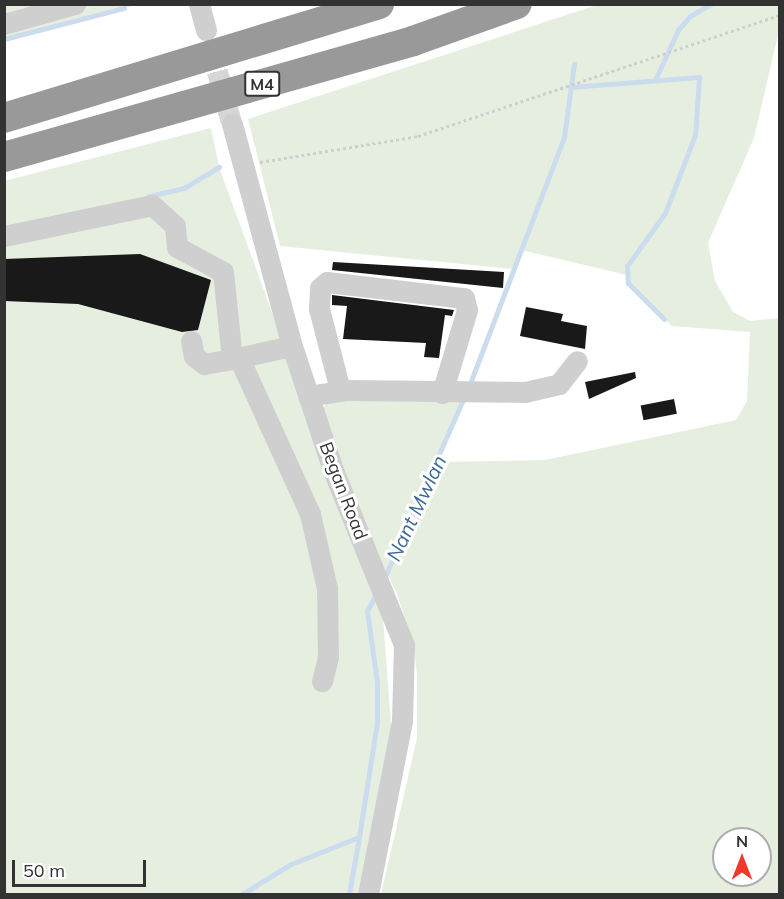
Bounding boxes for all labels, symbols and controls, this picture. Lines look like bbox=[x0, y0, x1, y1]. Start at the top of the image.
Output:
road number: M4 bbox=[244, 71, 280, 97]
street label: Began Road bbox=[314, 439, 372, 543]
water label: Nant Mwlan bbox=[381, 451, 451, 565]
north arrow bbox=[712, 827, 772, 887]
text: N bbox=[736, 831, 748, 851]
scale bar bbox=[15, 848, 148, 886]
text: 50 m bbox=[23, 859, 65, 882]

